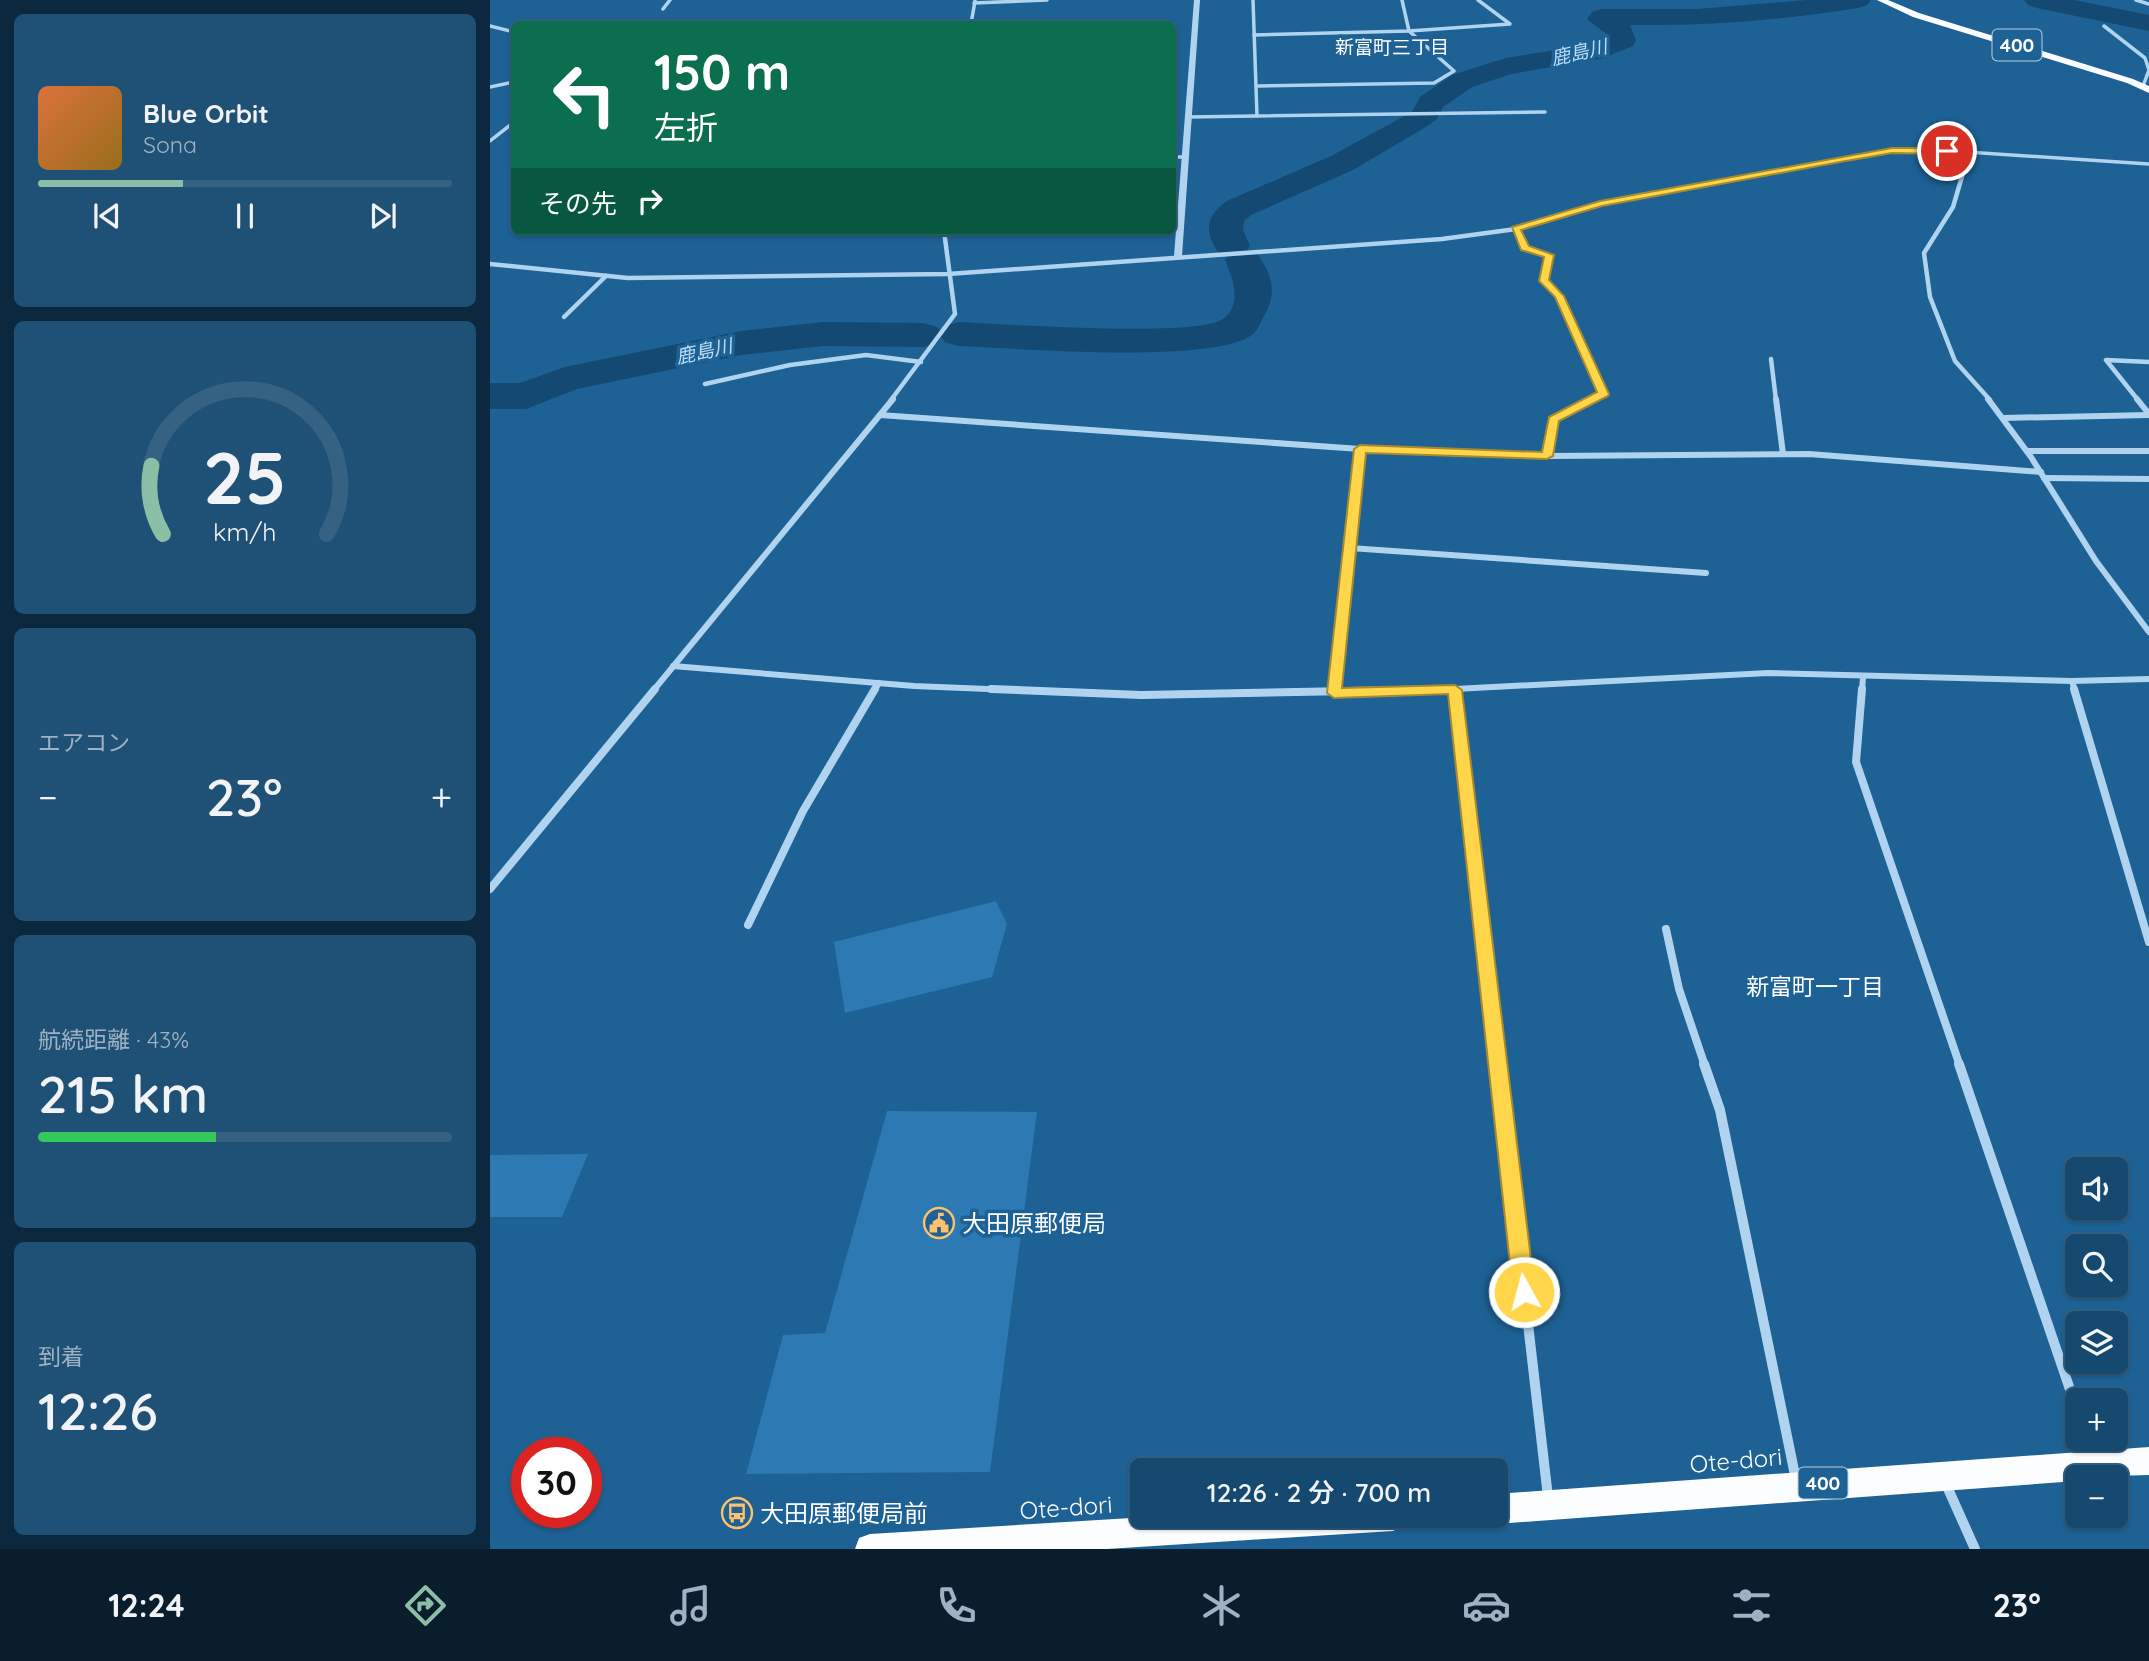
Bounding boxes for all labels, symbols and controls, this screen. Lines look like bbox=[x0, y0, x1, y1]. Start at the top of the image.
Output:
road number: 400 bbox=[1992, 30, 2042, 60]
water label: 鹿島川 bbox=[1549, 33, 1611, 70]
district label: 新富町三丁目 bbox=[1335, 35, 1449, 59]
text: 150 m bbox=[654, 41, 790, 102]
icon: left bbox=[539, 49, 630, 140]
text: Blue Orbit bbox=[143, 97, 269, 130]
text: 左折 bbox=[654, 107, 718, 147]
pin bbox=[1917, 121, 1977, 181]
text: Sona bbox=[143, 130, 197, 159]
icon: arrive bbox=[1928, 132, 1966, 170]
icon: right bbox=[631, 182, 669, 220]
text: その先 bbox=[539, 187, 617, 220]
icon: previous bbox=[88, 197, 126, 235]
icon: pause bbox=[226, 197, 264, 235]
icon: next bbox=[364, 197, 402, 235]
water label: 鹿島川 bbox=[674, 333, 736, 369]
text: 25 bbox=[203, 431, 287, 522]
text: km/h bbox=[213, 515, 277, 546]
text: エアコン bbox=[38, 728, 130, 757]
text: 23° bbox=[206, 764, 282, 829]
text: − bbox=[38, 773, 58, 821]
text: + bbox=[431, 773, 452, 821]
district label: 新富町一丁目 bbox=[1746, 972, 1884, 1001]
text: 航続距離 · 43% bbox=[38, 1025, 189, 1054]
text: 215 km bbox=[38, 1061, 208, 1126]
map controls bbox=[2065, 1157, 2128, 1528]
button: sound bbox=[2065, 1157, 2128, 1220]
public building icon: 大田原郵便局 bbox=[922, 1206, 956, 1240]
place label: 大田原郵便局 bbox=[962, 1208, 1106, 1238]
button: search bbox=[2065, 1234, 2128, 1297]
position arrow bbox=[1487, 1255, 1561, 1329]
button: layers bbox=[2065, 1311, 2128, 1374]
text: 到着 bbox=[38, 1342, 84, 1371]
text: 12:26 bbox=[38, 1378, 158, 1443]
button: + bbox=[2065, 1388, 2128, 1451]
speed limit sign: 30 bbox=[511, 1437, 602, 1528]
street label: Ote-dori bbox=[1688, 1441, 1784, 1479]
button: − bbox=[2065, 1465, 2128, 1528]
road number: 400 bbox=[1798, 1468, 1848, 1498]
text: 12:26 · 2 分 · 700 m bbox=[1207, 1476, 1431, 1509]
street label: Ote-dori bbox=[1019, 1489, 1113, 1525]
bus stop icon: 大田原郵便局前 bbox=[720, 1496, 754, 1530]
place label: 大田原郵便局前 bbox=[760, 1498, 928, 1528]
icon: directions bbox=[401, 1581, 450, 1630]
icon: music bbox=[666, 1581, 715, 1630]
icon: phone bbox=[932, 1581, 981, 1630]
icon: climate bbox=[1197, 1581, 1246, 1630]
icon: car bbox=[1462, 1581, 1511, 1630]
icon: filters bbox=[1727, 1581, 1776, 1630]
text: 12:24 bbox=[108, 1585, 185, 1625]
text: 23° bbox=[1993, 1585, 2041, 1625]

